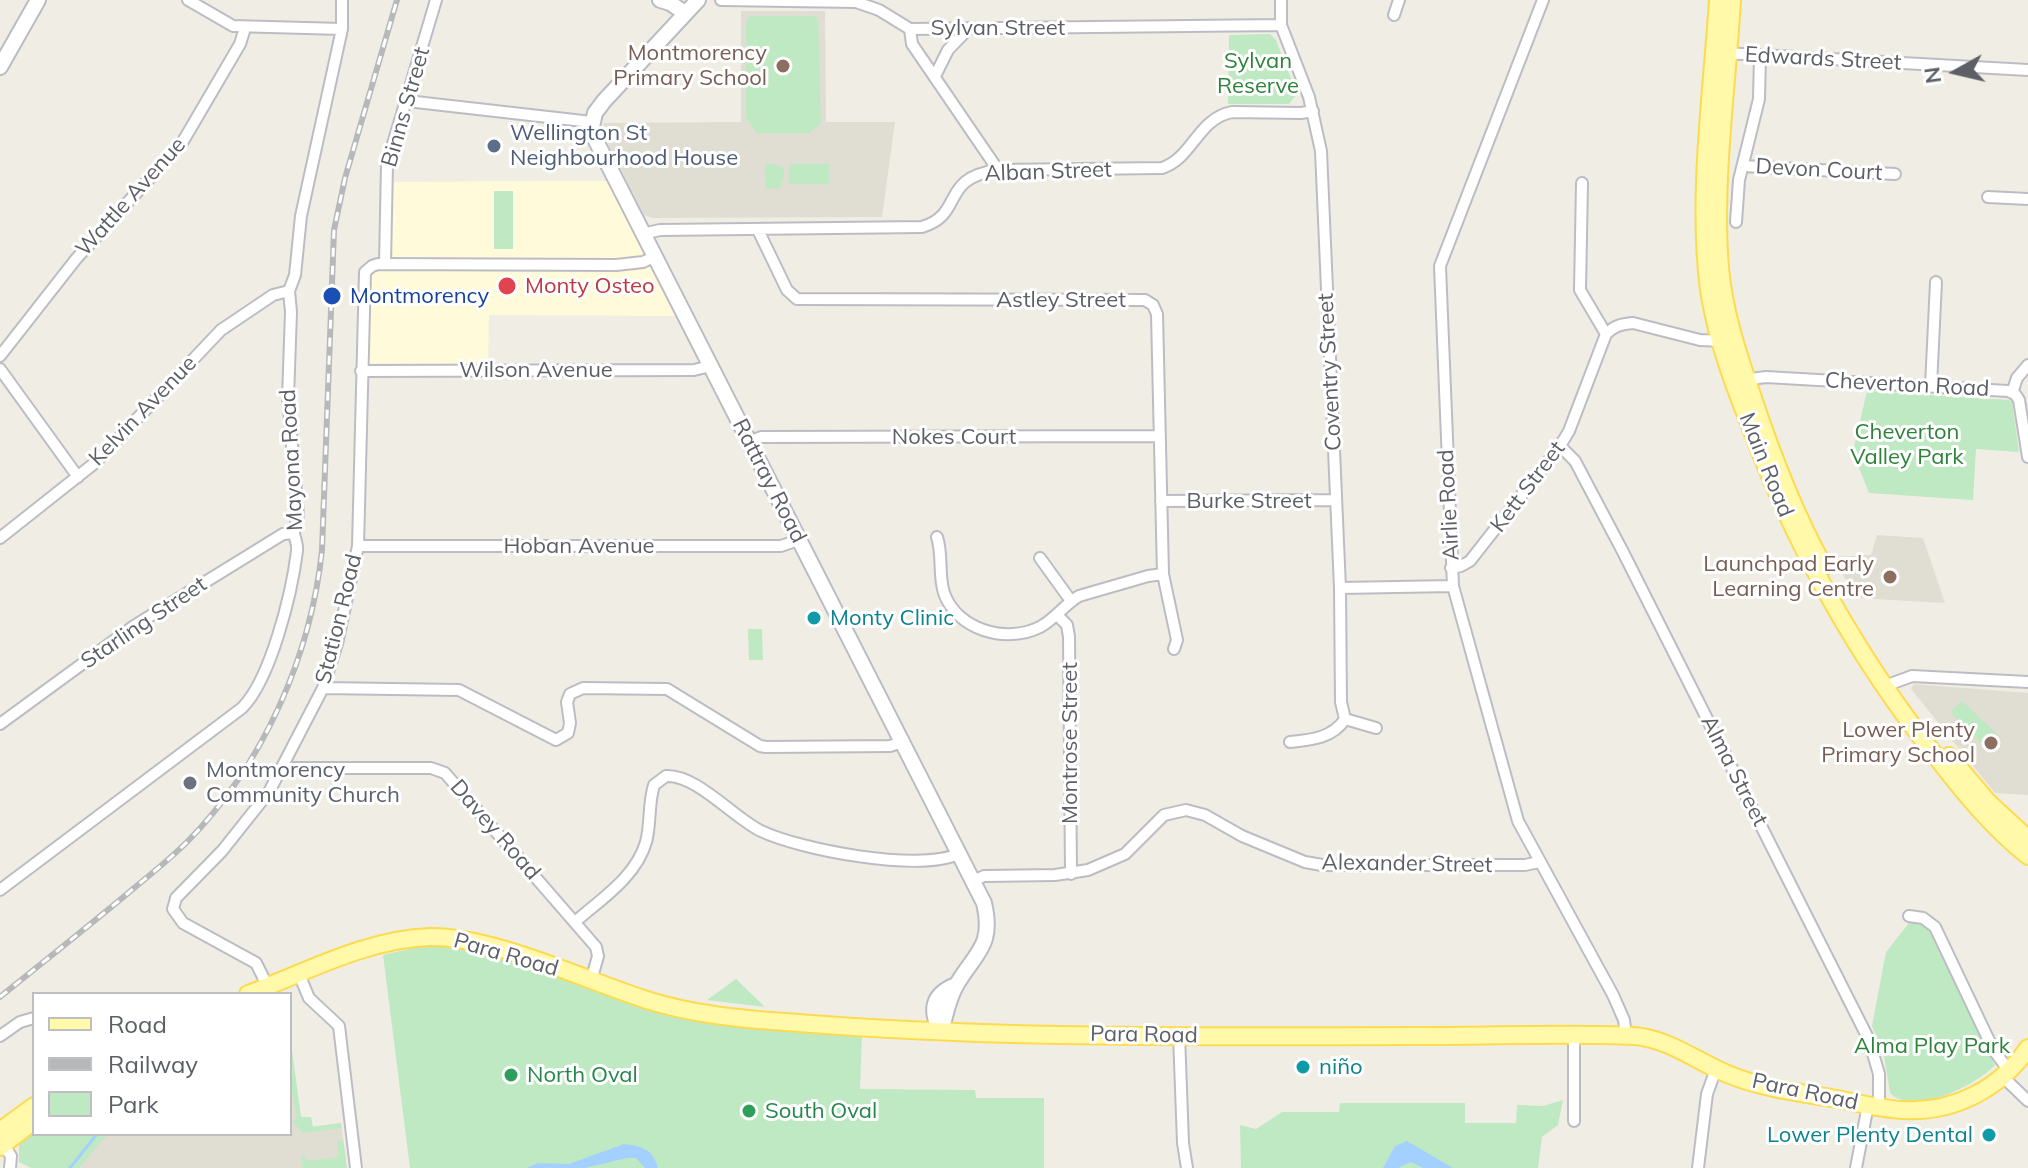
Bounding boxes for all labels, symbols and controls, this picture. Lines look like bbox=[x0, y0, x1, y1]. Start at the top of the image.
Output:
street label: Sylvan Street bbox=[931, 15, 1065, 41]
north arrow bbox=[1916, 32, 1996, 112]
place label: Montmorency Primary School bbox=[613, 40, 767, 92]
street label: Edwards Street bbox=[1744, 42, 1902, 76]
street label: Binns Street bbox=[376, 44, 436, 170]
park label: Sylvan Reserve bbox=[1217, 48, 1299, 100]
marker: Montmorency Primary School bbox=[774, 57, 792, 75]
text: N bbox=[1917, 65, 1947, 86]
place label: Wellington St Neighbourhood House bbox=[510, 120, 738, 172]
street label: Wattle Avenue bbox=[71, 132, 191, 262]
marker: Wellington St Neighbourhood House bbox=[485, 137, 503, 155]
street label: Devon Court bbox=[1755, 154, 1883, 186]
street label: Alban Street bbox=[984, 157, 1112, 187]
place label: Monty Osteo bbox=[525, 273, 655, 299]
marker: Monty Osteo bbox=[496, 275, 518, 297]
place label: Montmorency bbox=[350, 283, 489, 309]
marker: Montmorency bbox=[321, 285, 343, 307]
street label: Astley Street bbox=[996, 287, 1126, 313]
street label: Coventry Street bbox=[1313, 293, 1347, 451]
street label: Kelvin Avenue bbox=[84, 350, 202, 472]
street label: Wilson Avenue bbox=[459, 357, 613, 383]
street label: Cheverton Road bbox=[1824, 368, 1990, 402]
street label: Mayona Road bbox=[275, 388, 309, 532]
street label: Main Road bbox=[1733, 409, 1799, 521]
street label: Rattray Road bbox=[726, 414, 812, 548]
park label: Cheverton Valley Park bbox=[1850, 419, 1964, 470]
street label: Nokes Court bbox=[892, 424, 1016, 450]
street label: Kett Street bbox=[1485, 436, 1571, 538]
street label: Airlie Road bbox=[1433, 449, 1465, 561]
street label: Burke Street bbox=[1186, 488, 1312, 514]
street label: Hoban Avenue bbox=[503, 533, 655, 559]
street label: Station Road bbox=[310, 551, 368, 687]
place label: Launchpad Early Learning Centre bbox=[1703, 551, 1874, 602]
marker: Launchpad Early Learning Centre bbox=[1881, 568, 1899, 586]
street label: Starling Street bbox=[76, 571, 212, 675]
place label: Monty Clinic bbox=[830, 605, 954, 631]
marker: Monty Clinic bbox=[805, 609, 823, 627]
street label: Montrose Street bbox=[1057, 662, 1083, 824]
street label: Alma Street bbox=[1695, 711, 1773, 831]
place label: Lower Plenty Primary School bbox=[1821, 717, 1975, 768]
marker: Lower Plenty Primary School bbox=[1982, 734, 2000, 752]
place label: Montmorency Community Church bbox=[206, 757, 400, 808]
marker: Montmorency Community Church bbox=[181, 774, 199, 792]
street label: Davey Road bbox=[444, 774, 546, 886]
street label: Alexander Street bbox=[1321, 849, 1493, 879]
street label: Para Road bbox=[451, 927, 561, 983]
legend bbox=[32, 992, 292, 1136]
text: Road bbox=[108, 1009, 167, 1039]
street label: Para Road bbox=[1090, 1021, 1198, 1049]
park label: Alma Play Park bbox=[1854, 1033, 2010, 1059]
text: Railway bbox=[108, 1049, 198, 1079]
place label: niño bbox=[1319, 1054, 1363, 1080]
marker: niño bbox=[1294, 1058, 1312, 1076]
place label: North Oval bbox=[527, 1062, 638, 1088]
marker: North Oval bbox=[502, 1066, 520, 1084]
street label: Para Road bbox=[1750, 1068, 1860, 1116]
text: Park bbox=[108, 1089, 159, 1119]
place label: South Oval bbox=[765, 1098, 877, 1124]
marker: South Oval bbox=[740, 1102, 758, 1120]
place label: Lower Plenty Dental bbox=[1767, 1122, 1973, 1148]
marker: Lower Plenty Dental bbox=[1980, 1126, 1998, 1144]

